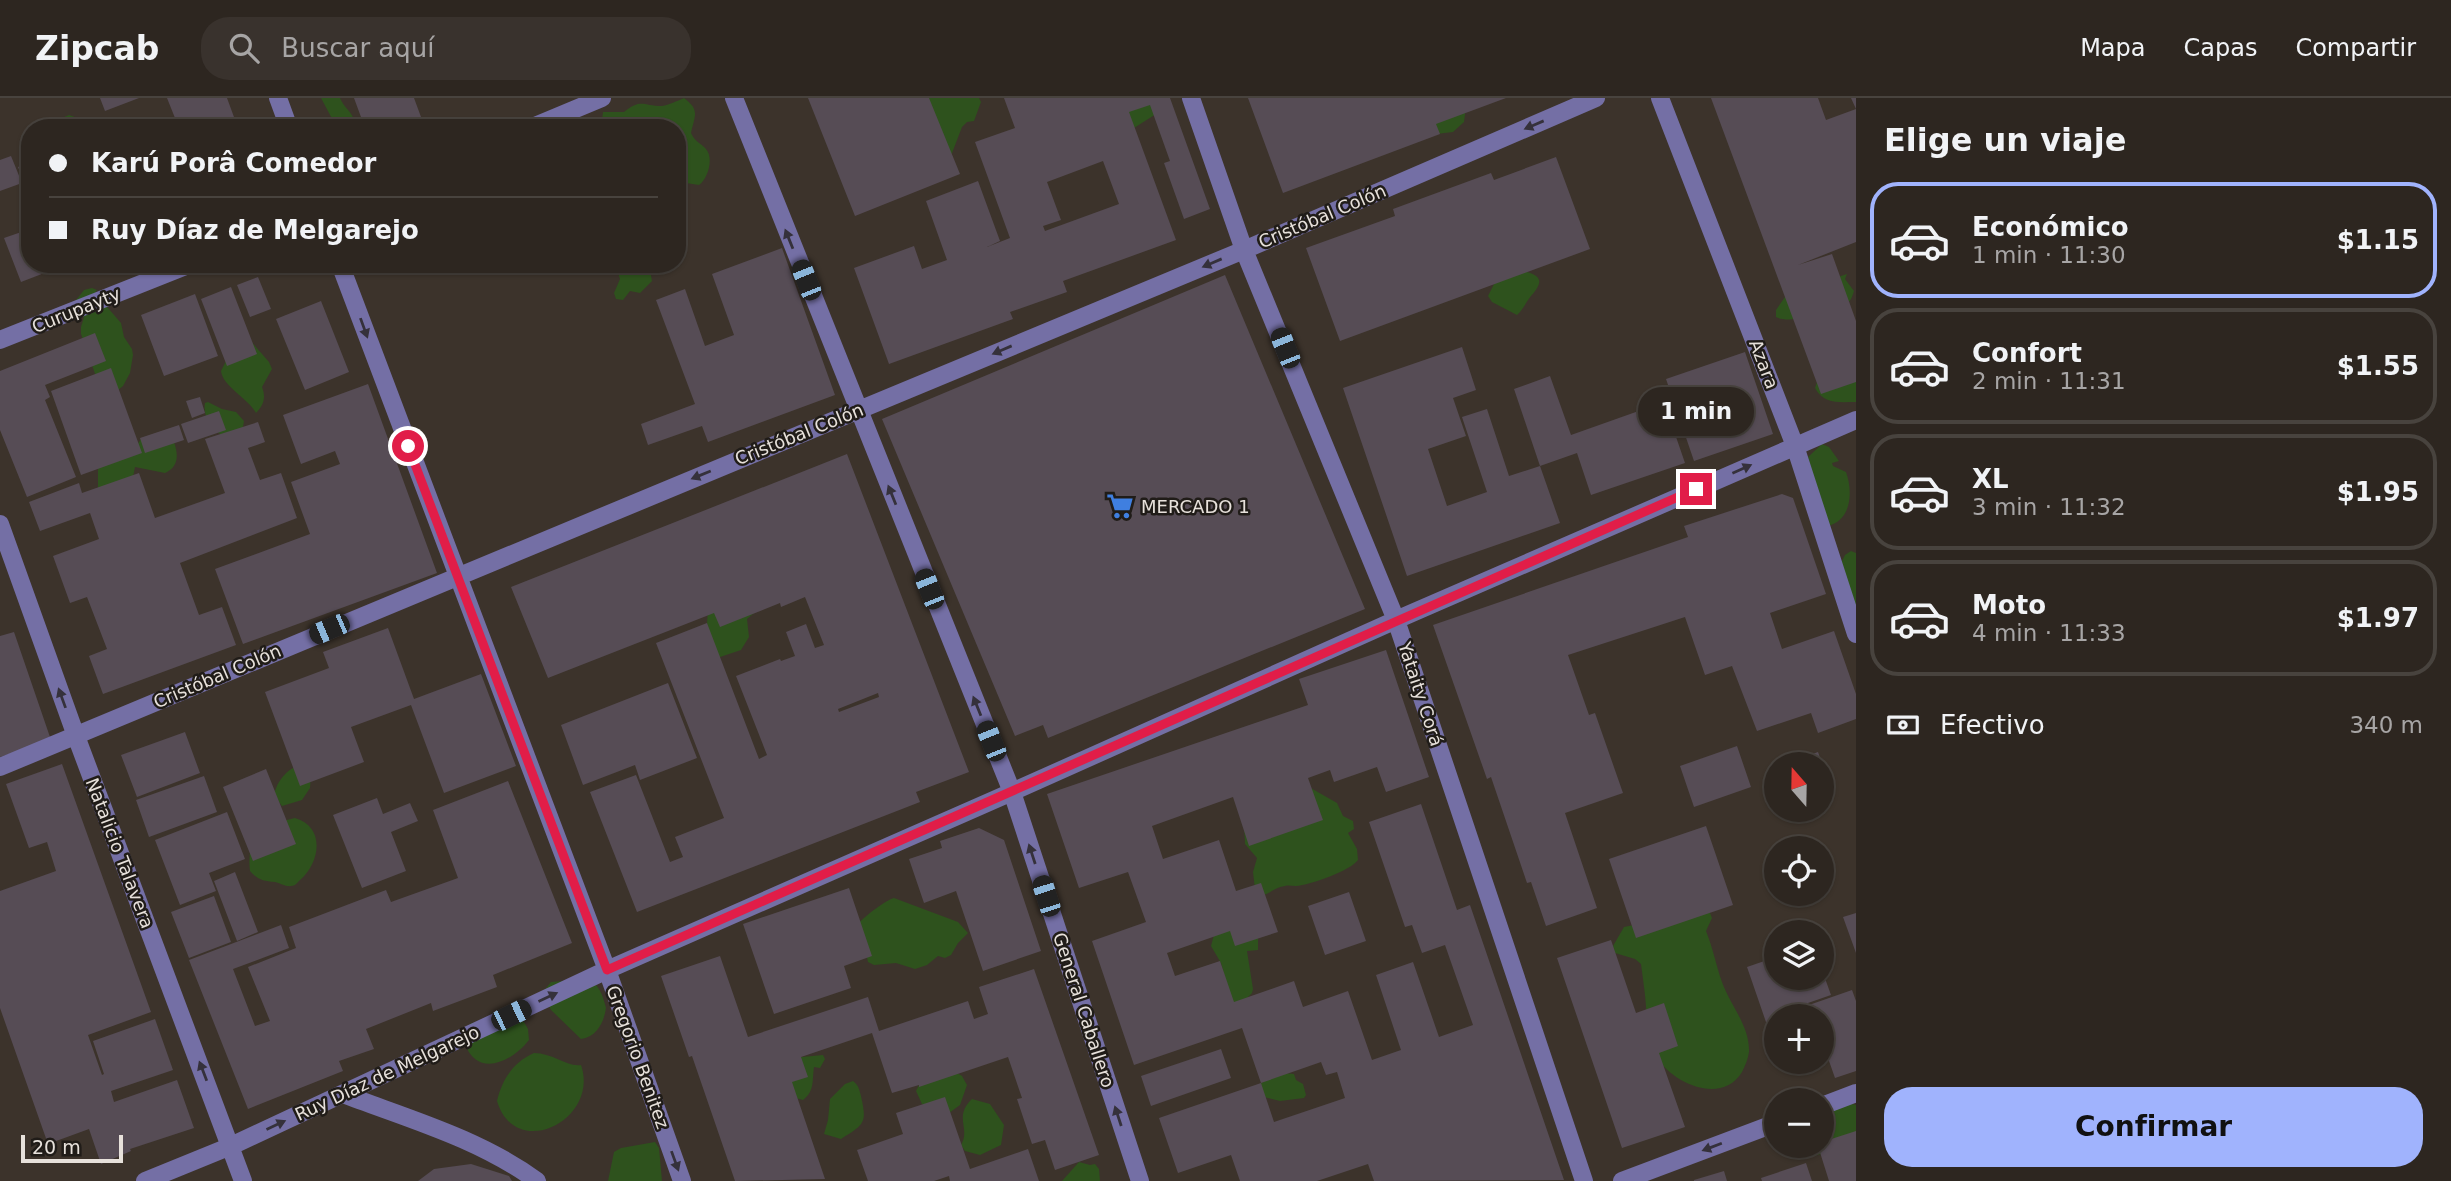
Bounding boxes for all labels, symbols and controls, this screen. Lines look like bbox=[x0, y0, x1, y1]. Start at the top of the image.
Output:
search box bbox=[201, 17, 691, 80]
text: Zipcab bbox=[35, 29, 159, 68]
icon: search bbox=[225, 29, 263, 67]
text: Buscar aquí bbox=[281, 33, 435, 63]
text: Mapa bbox=[2080, 34, 2146, 62]
text: Capas bbox=[2184, 34, 2257, 62]
text: Compartir bbox=[2295, 34, 2416, 62]
one-way arrow bbox=[1523, 120, 1544, 131]
text: Elige un viaje bbox=[1884, 121, 2126, 159]
text: Karú Porâ Comedor bbox=[91, 148, 376, 178]
street label: Cristóbal Colón bbox=[1255, 180, 1389, 252]
icon: car bbox=[1888, 209, 1951, 272]
text: Económico bbox=[1972, 212, 2129, 242]
text: Ruy Díaz de Melgarejo bbox=[91, 215, 419, 245]
text: $1.15 bbox=[2337, 225, 2419, 255]
one-way arrow bbox=[784, 228, 795, 249]
text: 1 min · 11:30 bbox=[1972, 242, 2126, 268]
car bbox=[789, 257, 824, 303]
one-way arrow bbox=[1202, 257, 1222, 269]
street label: Curupayty bbox=[29, 283, 124, 337]
one-way arrow bbox=[359, 318, 370, 339]
car bbox=[1268, 325, 1303, 371]
icon: car bbox=[1888, 335, 1951, 398]
street label: Azara bbox=[1745, 336, 1783, 392]
text: Confort bbox=[1972, 338, 2082, 368]
one-way arrow bbox=[991, 345, 1012, 356]
text: $1.55 bbox=[2337, 351, 2419, 381]
text: 2 min · 11:31 bbox=[1972, 368, 2126, 394]
callout: 1 min bbox=[1638, 388, 1754, 436]
text: 1 min bbox=[1660, 398, 1732, 424]
street label: Cristóbal Colón bbox=[732, 399, 866, 469]
route start bbox=[392, 430, 424, 462]
icon: car bbox=[1888, 461, 1951, 524]
one-way arrow bbox=[1732, 463, 1752, 475]
text: XL bbox=[1972, 464, 2009, 494]
one-way arrow bbox=[691, 469, 711, 481]
route end bbox=[1680, 473, 1712, 505]
text: $1.95 bbox=[2337, 477, 2419, 507]
one-way arrow bbox=[886, 485, 897, 506]
supermarket icon: MERCADO 1 bbox=[1105, 491, 1135, 521]
text: 3 min · 11:32 bbox=[1972, 494, 2126, 520]
place label: MERCADO 1 bbox=[1141, 496, 1250, 517]
car bbox=[912, 566, 947, 612]
icon: car bbox=[1888, 587, 1951, 650]
text: Moto bbox=[1972, 590, 2046, 620]
text: $1.97 bbox=[2337, 603, 2419, 633]
car bbox=[306, 611, 353, 647]
text: 4 min · 11:33 bbox=[1972, 620, 2126, 646]
street label: Yataity Corá bbox=[1394, 638, 1448, 749]
street label: Cristóbal Colón bbox=[150, 640, 284, 712]
one-way arrow bbox=[56, 687, 67, 708]
one-way arrow bbox=[971, 696, 982, 717]
icon: cash bbox=[1884, 706, 1922, 744]
text: Efectivo bbox=[1940, 710, 2045, 740]
text: 340 m bbox=[2349, 712, 2423, 738]
car bbox=[974, 718, 1009, 764]
north arrow bbox=[1764, 752, 1834, 822]
map controls bbox=[1764, 752, 1834, 1158]
street label: Natalicio Talavera bbox=[82, 775, 158, 931]
button: locate bbox=[1764, 836, 1834, 906]
one-way arrow bbox=[1026, 843, 1037, 864]
car bbox=[1030, 873, 1063, 919]
button: layers bbox=[1764, 920, 1834, 990]
street label: General Caballero bbox=[1049, 930, 1119, 1090]
street label: Gregorio Benitez bbox=[602, 982, 674, 1132]
one-way arrow bbox=[538, 992, 558, 1003]
car bbox=[488, 996, 535, 1034]
button: + bbox=[1764, 1004, 1834, 1074]
street label: Ruy Díaz de Melgarejo bbox=[292, 1021, 482, 1125]
one-way arrow bbox=[197, 1060, 208, 1081]
button: Confirmar bbox=[1884, 1087, 2423, 1167]
button: − bbox=[1764, 1088, 1834, 1158]
one-way arrow bbox=[1112, 1106, 1123, 1127]
one-way arrow bbox=[266, 1119, 286, 1131]
scale bar bbox=[21, 1132, 122, 1164]
text: 20 m bbox=[32, 1136, 81, 1158]
one-way arrow bbox=[1702, 1141, 1723, 1152]
one-way arrow bbox=[670, 1151, 681, 1172]

